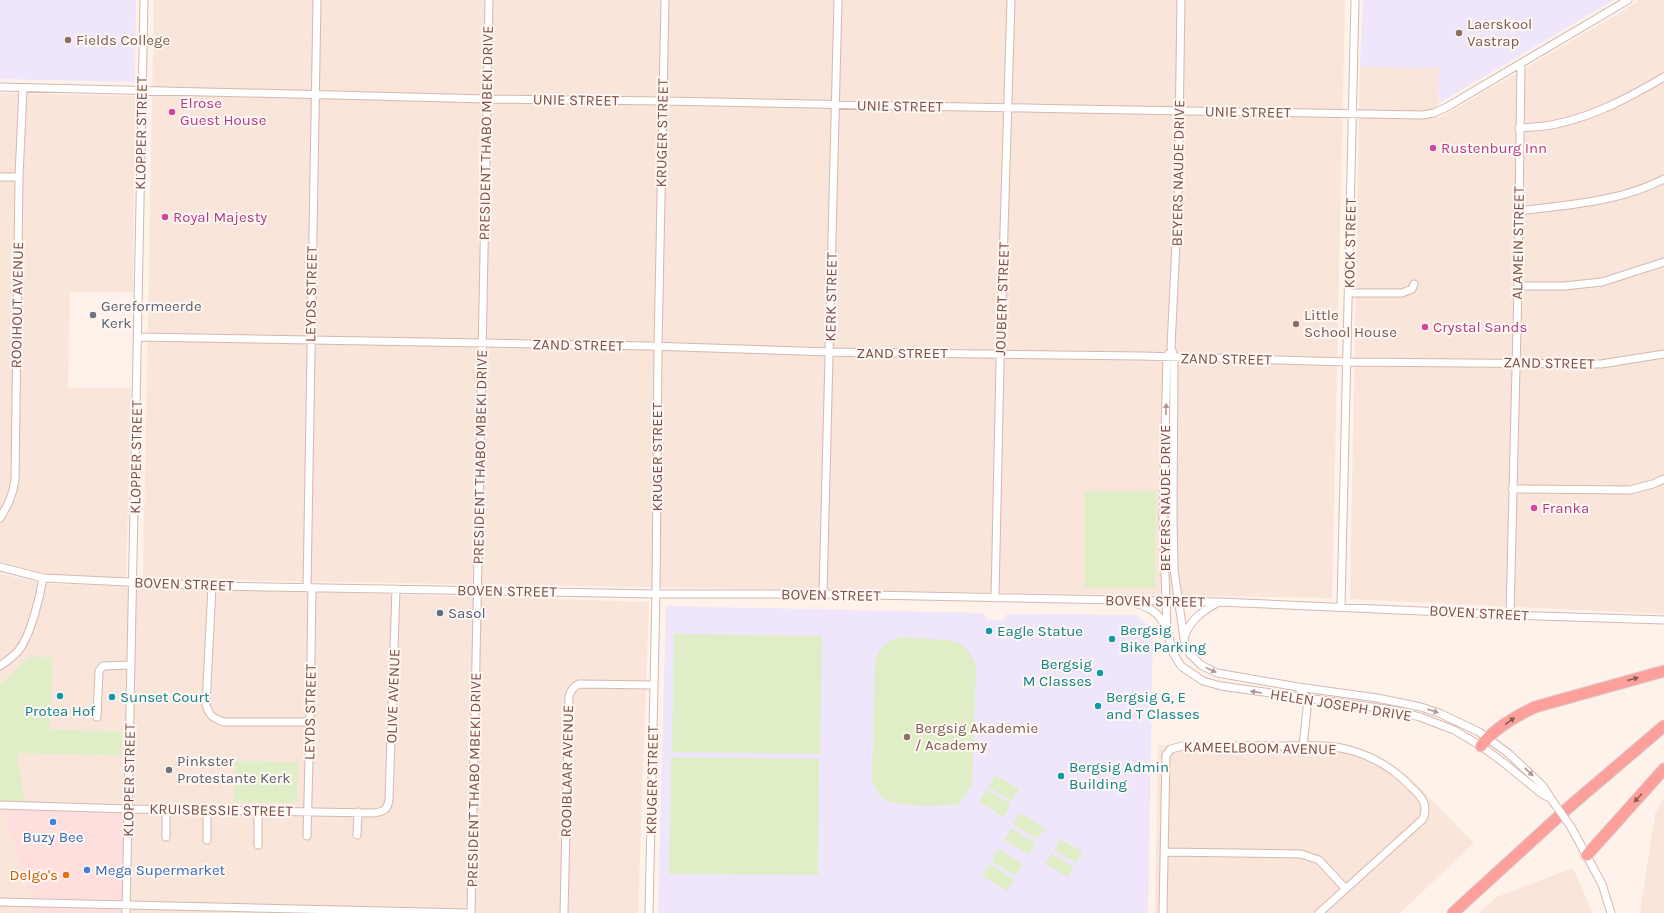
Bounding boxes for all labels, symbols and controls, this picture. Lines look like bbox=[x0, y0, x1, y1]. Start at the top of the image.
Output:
place label: Laerskool Vastrap bbox=[1467, 15, 1532, 50]
street label: PRESIDENT THABO MBEKI DRIVE bbox=[475, 25, 497, 241]
marker: Laerskool Vastrap bbox=[1454, 28, 1464, 38]
place label: Fields College bbox=[76, 31, 170, 49]
marker: Fields College bbox=[63, 35, 73, 45]
street label: KLOPPER STREET bbox=[131, 76, 151, 190]
street label: KRUGER STREET bbox=[652, 78, 672, 188]
street label: UNIE STREET bbox=[533, 90, 620, 110]
place label: Elrose Guest House bbox=[180, 94, 266, 129]
street label: UNIE STREET bbox=[857, 96, 944, 116]
street label: BEYERS NAUDE DRIVE bbox=[1168, 99, 1188, 247]
street label: UNIE STREET bbox=[1205, 102, 1292, 122]
marker: Elrose Guest House bbox=[167, 107, 177, 117]
place label: Rustenburg Inn bbox=[1441, 139, 1547, 157]
marker: Rustenburg Inn bbox=[1428, 143, 1438, 153]
street label: ALAMEIN STREET bbox=[1508, 186, 1528, 300]
street label: KOCK STREET bbox=[1340, 197, 1360, 289]
place label: Royal Majesty bbox=[173, 208, 267, 226]
marker: Royal Majesty bbox=[160, 212, 170, 222]
street label: ROOIHOUT AVENUE bbox=[7, 241, 27, 369]
street label: JOUBERT STREET bbox=[991, 241, 1013, 356]
street label: LEYDS STREET bbox=[301, 245, 321, 342]
street label: KERK STREET bbox=[821, 252, 841, 342]
place label: Gereformeerde Kerk bbox=[101, 297, 202, 332]
place label: Little School House bbox=[1304, 306, 1397, 341]
marker: Gereformeerde Kerk bbox=[88, 310, 98, 320]
place label: Crystal Sands bbox=[1433, 318, 1527, 336]
marker: Little School House bbox=[1291, 319, 1301, 329]
marker: Crystal Sands bbox=[1420, 322, 1430, 332]
street label: ZAND STREET bbox=[532, 335, 624, 355]
street label: ZAND STREET bbox=[856, 344, 948, 362]
street label: PRESIDENT THABO MBEKI DRIVE bbox=[469, 349, 491, 565]
street label: ZAND STREET bbox=[1180, 349, 1272, 369]
street label: ZAND STREET bbox=[1503, 353, 1595, 373]
street label: KLOPPER STREET bbox=[126, 400, 146, 514]
street label: KRUGER STREET bbox=[648, 402, 666, 512]
one-way arrow bbox=[1162, 403, 1169, 415]
street label: BEYERS NAUDE DRIVE bbox=[1156, 425, 1174, 571]
place label: Franka bbox=[1542, 499, 1589, 517]
marker: Franka bbox=[1529, 503, 1539, 513]
street label: BOVEN STREET bbox=[134, 573, 235, 595]
street label: BOVEN STREET bbox=[457, 581, 557, 601]
street label: BOVEN STREET bbox=[781, 585, 881, 605]
street label: BOVEN STREET bbox=[1105, 591, 1205, 611]
street label: BOVEN STREET bbox=[1429, 601, 1530, 625]
place label: Sasol bbox=[448, 604, 486, 622]
marker: Sasol bbox=[435, 608, 445, 618]
place label: Bergsig Bike Parking bbox=[1120, 621, 1206, 656]
place label: Eagle Statue bbox=[997, 622, 1083, 640]
marker: Eagle Statue bbox=[984, 626, 994, 636]
marker: Bergsig Bike Parking bbox=[1107, 634, 1117, 644]
street label: OLIVE AVENUE bbox=[382, 648, 404, 744]
place label: Bergsig M Classes bbox=[1023, 655, 1093, 690]
street label: LEYDS STREET bbox=[300, 663, 320, 760]
one-way arrow bbox=[1205, 667, 1216, 673]
marker: Bergsig M Classes bbox=[1095, 668, 1105, 678]
street label: PRESIDENT THABO MBEKI DRIVE bbox=[463, 672, 485, 888]
one-way arrow bbox=[1627, 676, 1639, 682]
street label: HELEN JOSEPH DRIVE bbox=[1269, 685, 1413, 725]
place label: Sunset Court bbox=[120, 688, 210, 706]
place label: Bergsig G, E and T Classes bbox=[1106, 688, 1200, 723]
one-way arrow bbox=[1250, 689, 1262, 695]
marker: Protea Hof bbox=[55, 691, 65, 701]
marker: Sunset Court bbox=[107, 692, 117, 702]
marker: Bergsig G, E and T Classes bbox=[1093, 701, 1103, 711]
place label: Protea Hof bbox=[25, 702, 96, 720]
street label: ROOIBLAAR AVENUE bbox=[557, 705, 577, 837]
one-way arrow bbox=[1427, 708, 1439, 714]
one-way arrow bbox=[1505, 717, 1516, 725]
place label: Bergsig Akademie / Academy bbox=[915, 719, 1038, 754]
street label: KLOPPER STREET bbox=[119, 723, 139, 837]
street label: KRUGER STREET bbox=[642, 725, 662, 835]
marker: Bergsig Akademie / Academy bbox=[902, 732, 912, 742]
street label: KAMEELBOOM AVENUE bbox=[1183, 738, 1337, 758]
place label: Pinkster Protestante Kerk bbox=[177, 752, 291, 787]
place label: Bergsig Admin Building bbox=[1069, 758, 1169, 793]
marker: Pinkster Protestante Kerk bbox=[164, 765, 174, 775]
one-way arrow bbox=[1524, 767, 1534, 777]
marker: Bergsig Admin Building bbox=[1056, 771, 1066, 781]
one-way arrow bbox=[1634, 794, 1643, 803]
street label: KRUISBESSIE STREET bbox=[149, 800, 293, 820]
marker: Buzy Bee bbox=[48, 817, 58, 827]
place label: Buzy Bee bbox=[23, 828, 83, 846]
place label: Mega Supermarket bbox=[95, 861, 226, 879]
marker: Mega Supermarket bbox=[82, 865, 92, 875]
place label: Delgo's bbox=[10, 866, 58, 884]
marker: Delgo's bbox=[61, 870, 71, 880]

